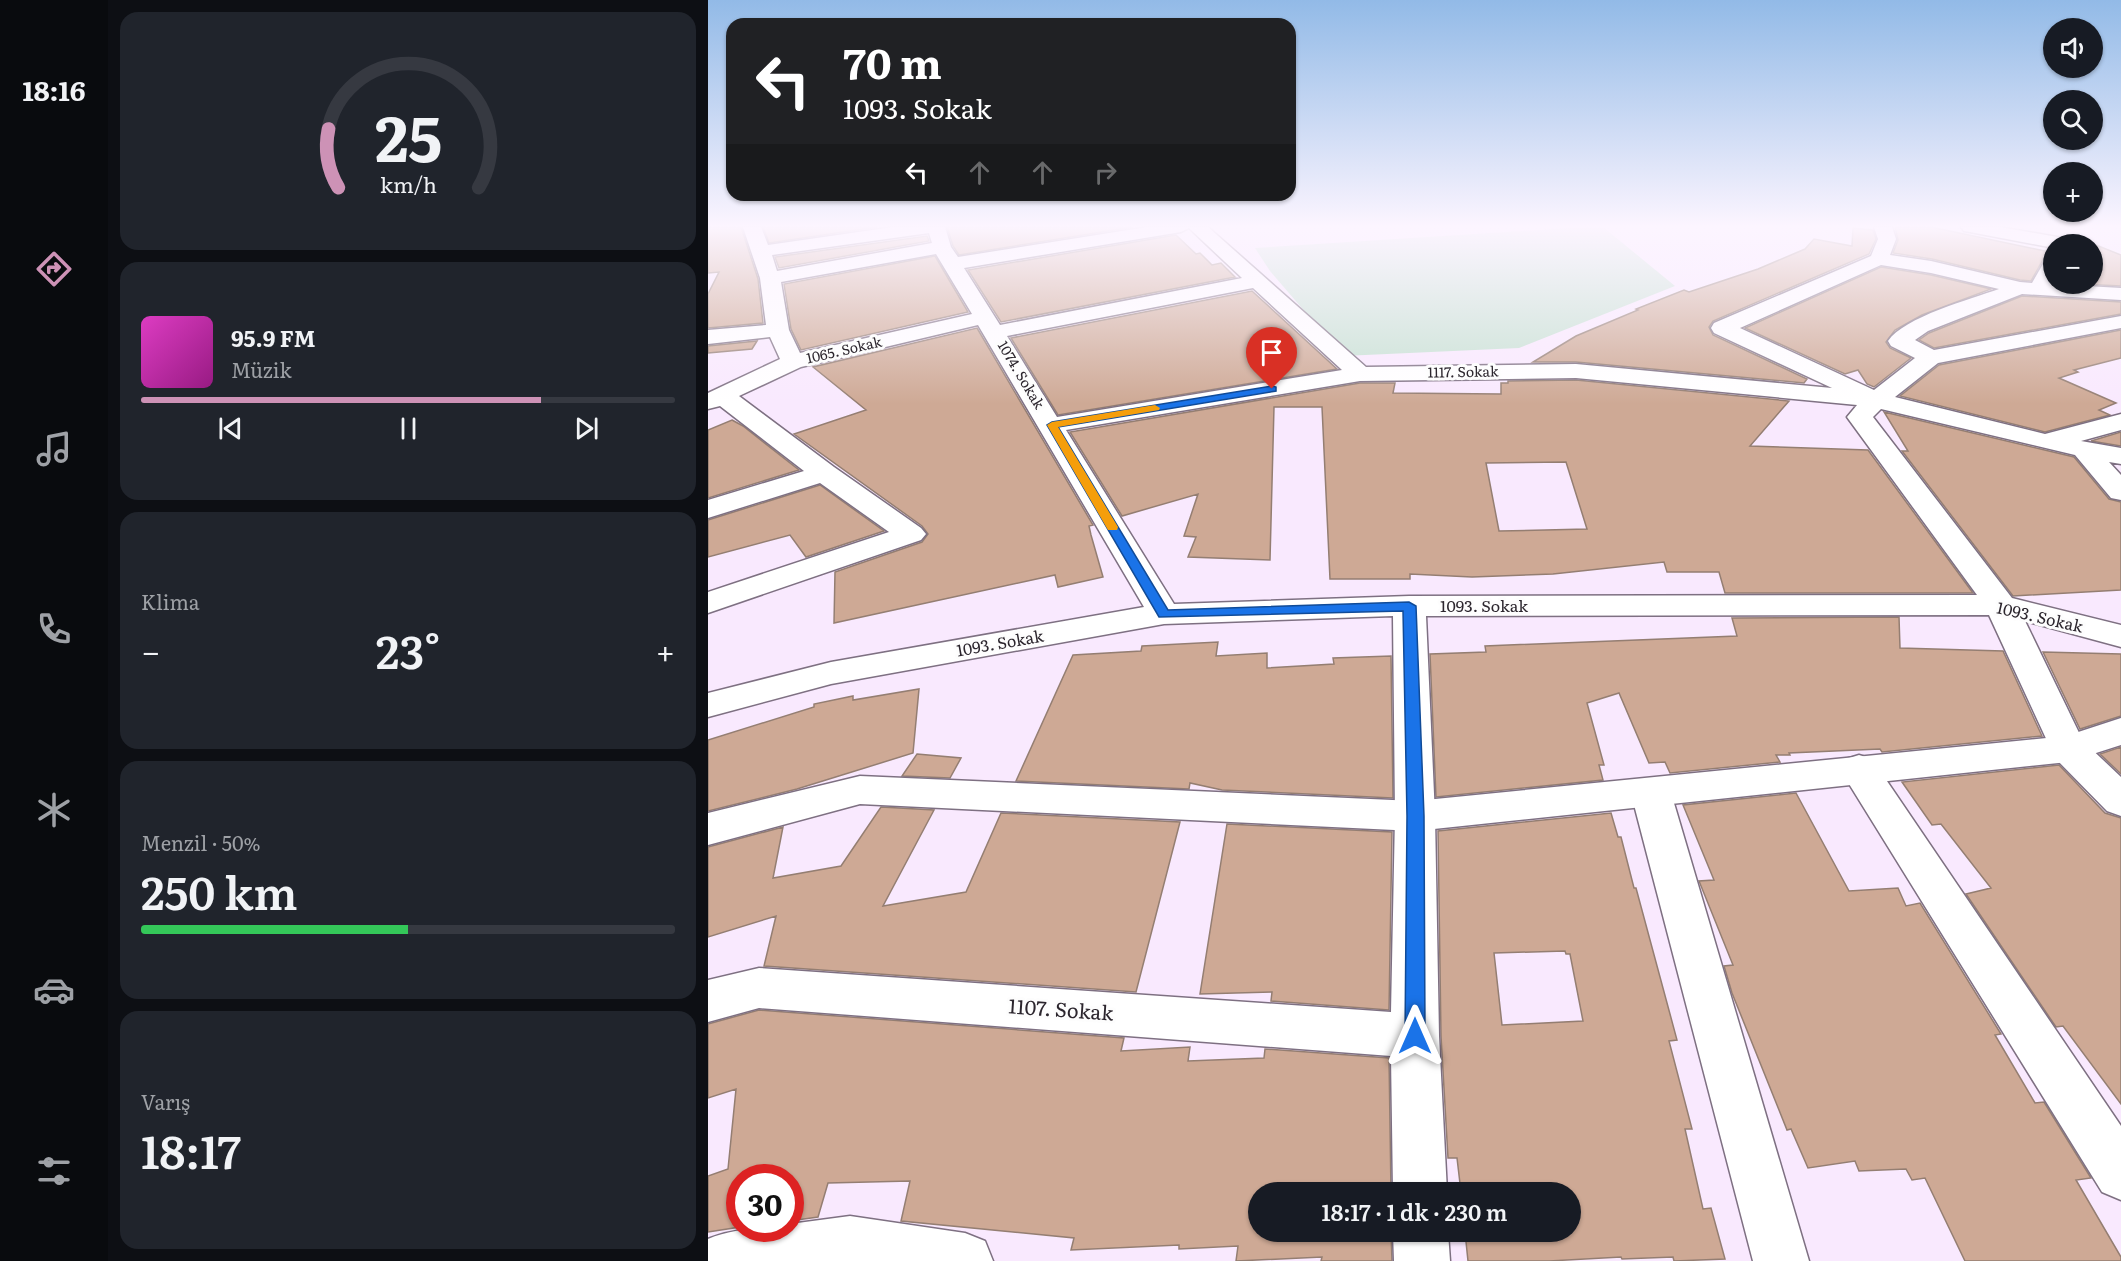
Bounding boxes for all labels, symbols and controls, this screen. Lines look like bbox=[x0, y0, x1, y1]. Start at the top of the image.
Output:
map controls bbox=[2043, 18, 2103, 294]
button: sound bbox=[2043, 18, 2103, 78]
text: 70 m bbox=[843, 30, 942, 92]
icon: left bbox=[744, 42, 822, 120]
text: 18:16 bbox=[23, 69, 85, 109]
text: 1093. Sokak bbox=[843, 87, 992, 127]
text: 25 bbox=[374, 89, 442, 181]
button: search bbox=[2043, 90, 2103, 150]
icon: left bbox=[900, 156, 933, 189]
icon: ahead bbox=[963, 156, 996, 189]
icon: ahead bbox=[1026, 156, 1059, 189]
icon: right bbox=[1089, 156, 1122, 189]
button: + bbox=[2043, 162, 2103, 222]
text: km/h bbox=[379, 168, 437, 200]
button: − bbox=[2043, 234, 2103, 294]
icon: directions bbox=[33, 248, 75, 290]
text: 95.9 FM bbox=[231, 321, 315, 354]
pin bbox=[1246, 327, 1297, 389]
street label: 1065. Sokak bbox=[804, 331, 884, 367]
icon: arrive bbox=[1255, 336, 1288, 369]
street label: 1074. Sokak bbox=[994, 337, 1050, 413]
text: Müzik bbox=[231, 354, 292, 384]
street label: 1117. Sokak bbox=[1427, 360, 1499, 382]
icon: previous bbox=[214, 412, 247, 445]
icon: pause bbox=[392, 412, 425, 445]
icon: next bbox=[570, 412, 603, 445]
icon: music bbox=[33, 428, 75, 470]
text: Klima bbox=[141, 586, 200, 616]
street label: 1093. Sokak bbox=[1440, 593, 1528, 617]
street label: 1093. Sokak bbox=[1995, 594, 2086, 638]
icon: phone bbox=[33, 608, 75, 650]
text: 23° bbox=[376, 616, 440, 683]
street label: 1093. Sokak bbox=[954, 623, 1046, 661]
text: − bbox=[141, 625, 160, 674]
text: + bbox=[656, 625, 675, 674]
icon: climate bbox=[33, 789, 75, 831]
text: Menzil · 50% bbox=[141, 827, 261, 857]
text: 250 km bbox=[141, 857, 298, 924]
icon: car bbox=[33, 969, 75, 1011]
street label: 1107. Sokak bbox=[1008, 989, 1115, 1027]
position arrow bbox=[1383, 1004, 1447, 1068]
text: Varış bbox=[141, 1086, 190, 1116]
text: 18:17 bbox=[141, 1116, 241, 1183]
icon: filters bbox=[33, 1150, 75, 1192]
speed limit sign: 30 bbox=[726, 1164, 804, 1242]
text: 18:17 · 1 dk · 230 m bbox=[1322, 1195, 1507, 1228]

